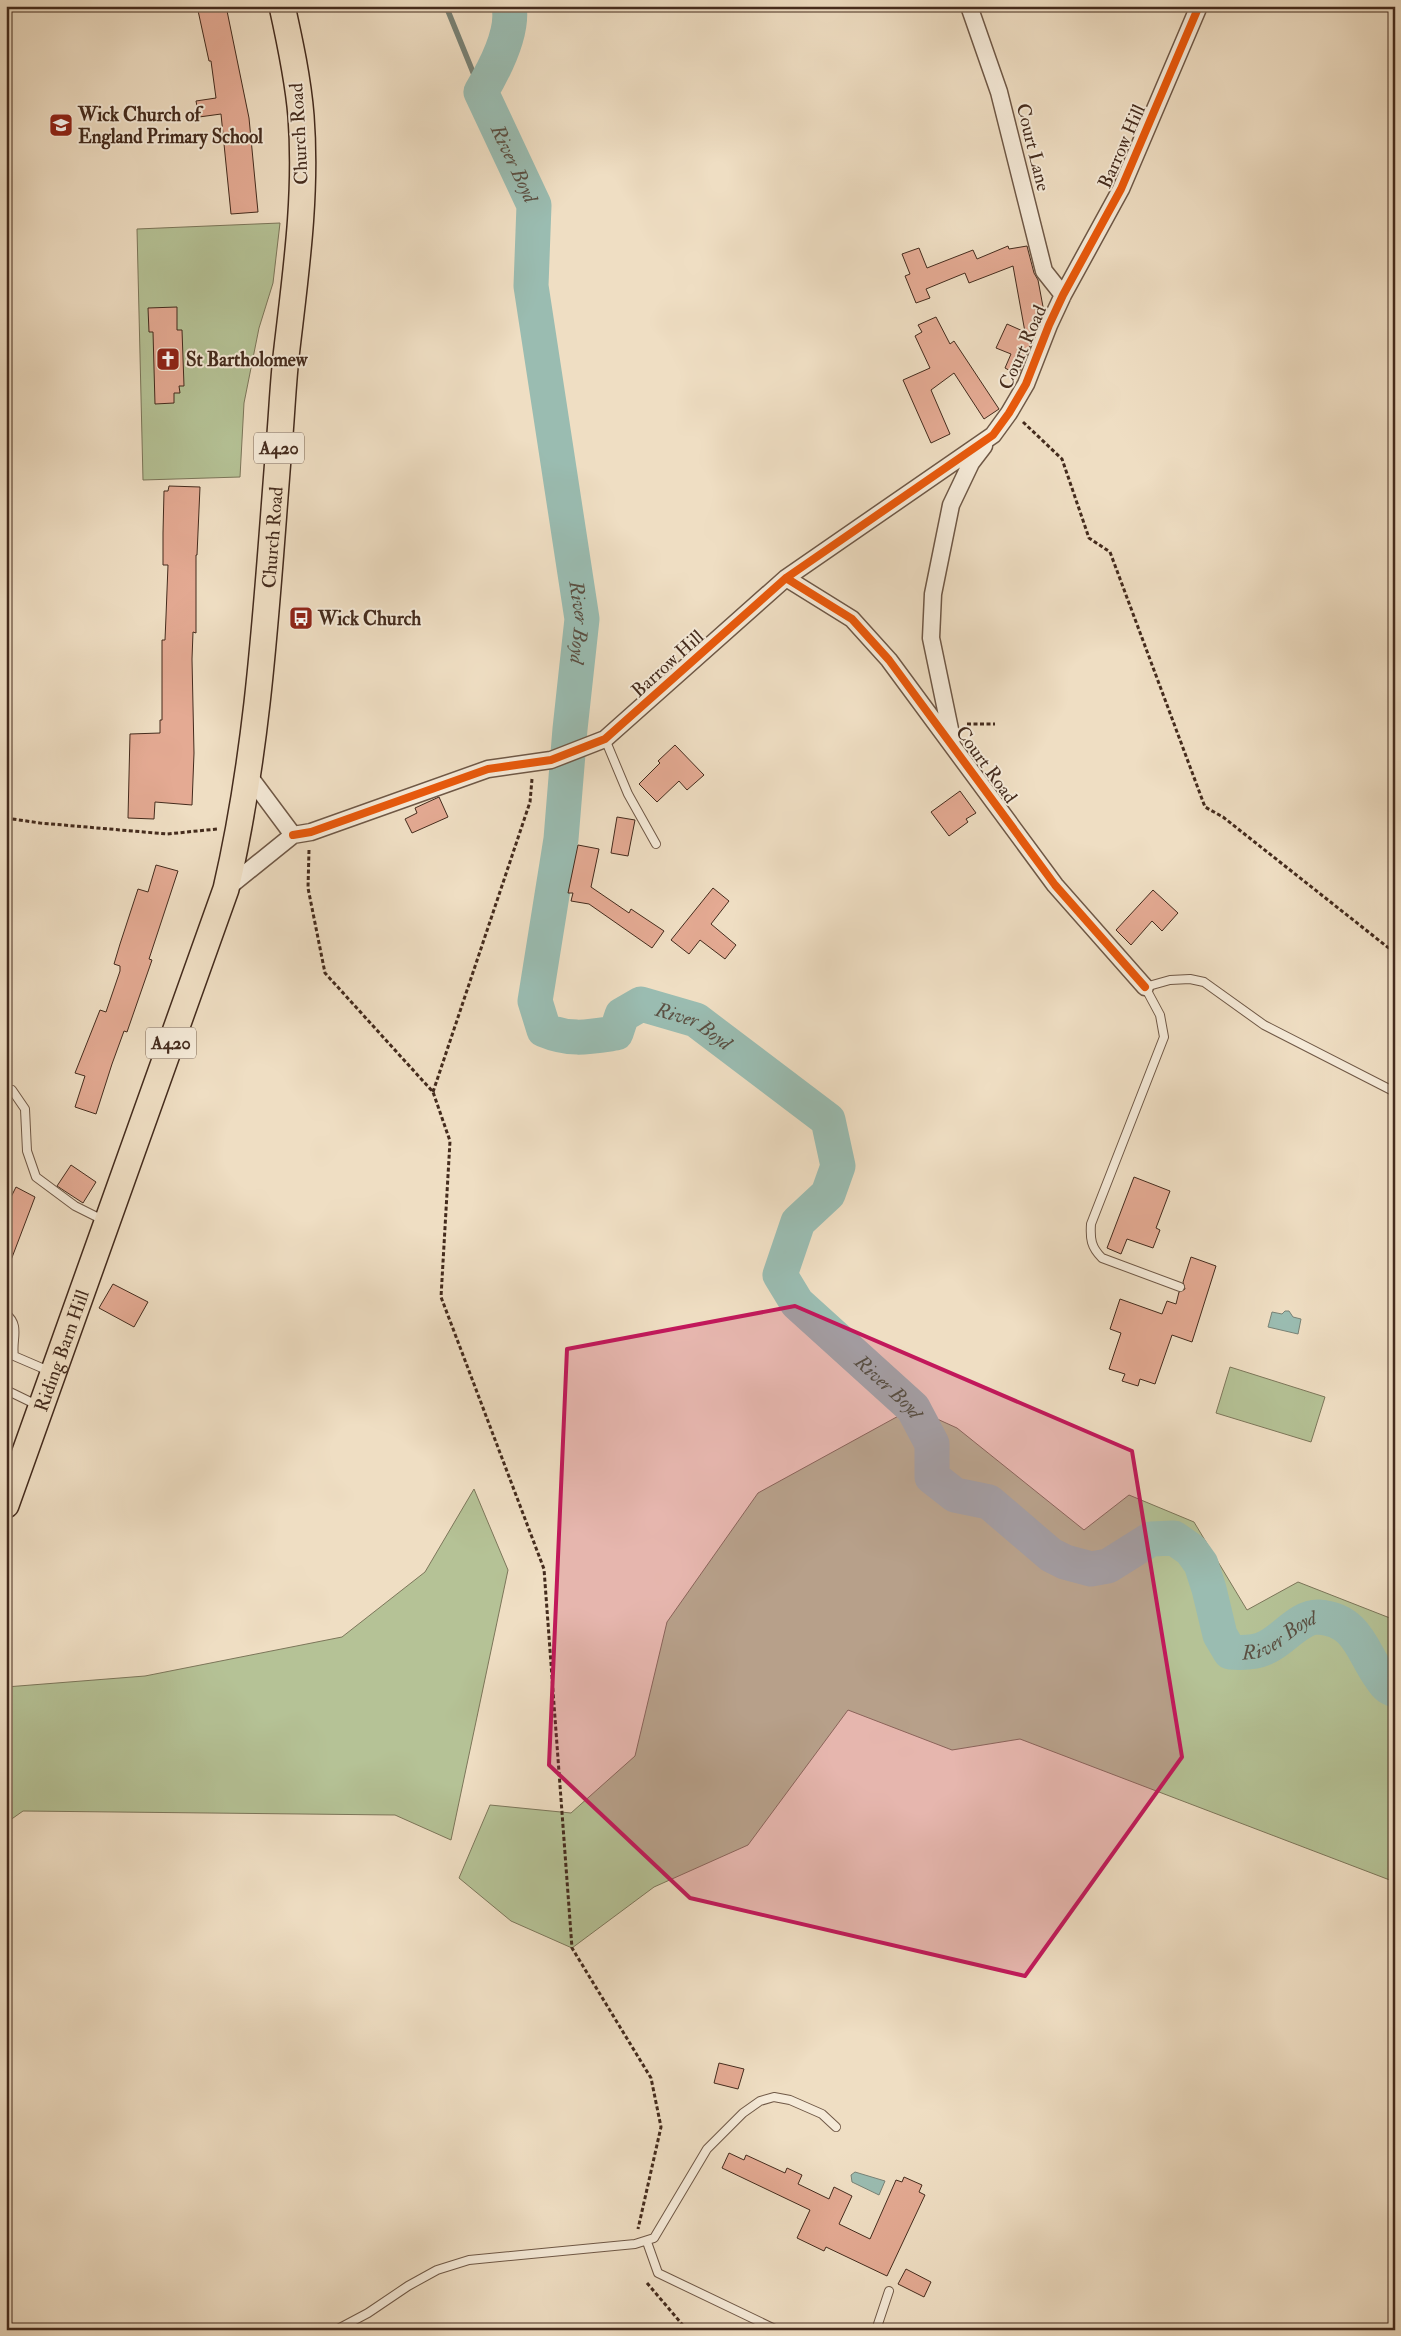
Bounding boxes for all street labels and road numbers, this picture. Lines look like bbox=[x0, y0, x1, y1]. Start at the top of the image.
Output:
street label: Church Road bbox=[284, 82, 314, 185]
street label: Court Lane bbox=[1011, 101, 1056, 194]
street label: Barrow Hill bbox=[1093, 101, 1151, 192]
street label: Court Road bbox=[994, 301, 1052, 393]
road number: A420 bbox=[254, 432, 304, 463]
street label: Church Road bbox=[257, 485, 289, 589]
street label: Barrow Hill bbox=[626, 625, 709, 703]
street label: Court Road bbox=[950, 721, 1023, 809]
road number: A420 bbox=[146, 1028, 196, 1058]
street label: Riding Barn Hill bbox=[29, 1287, 95, 1415]

